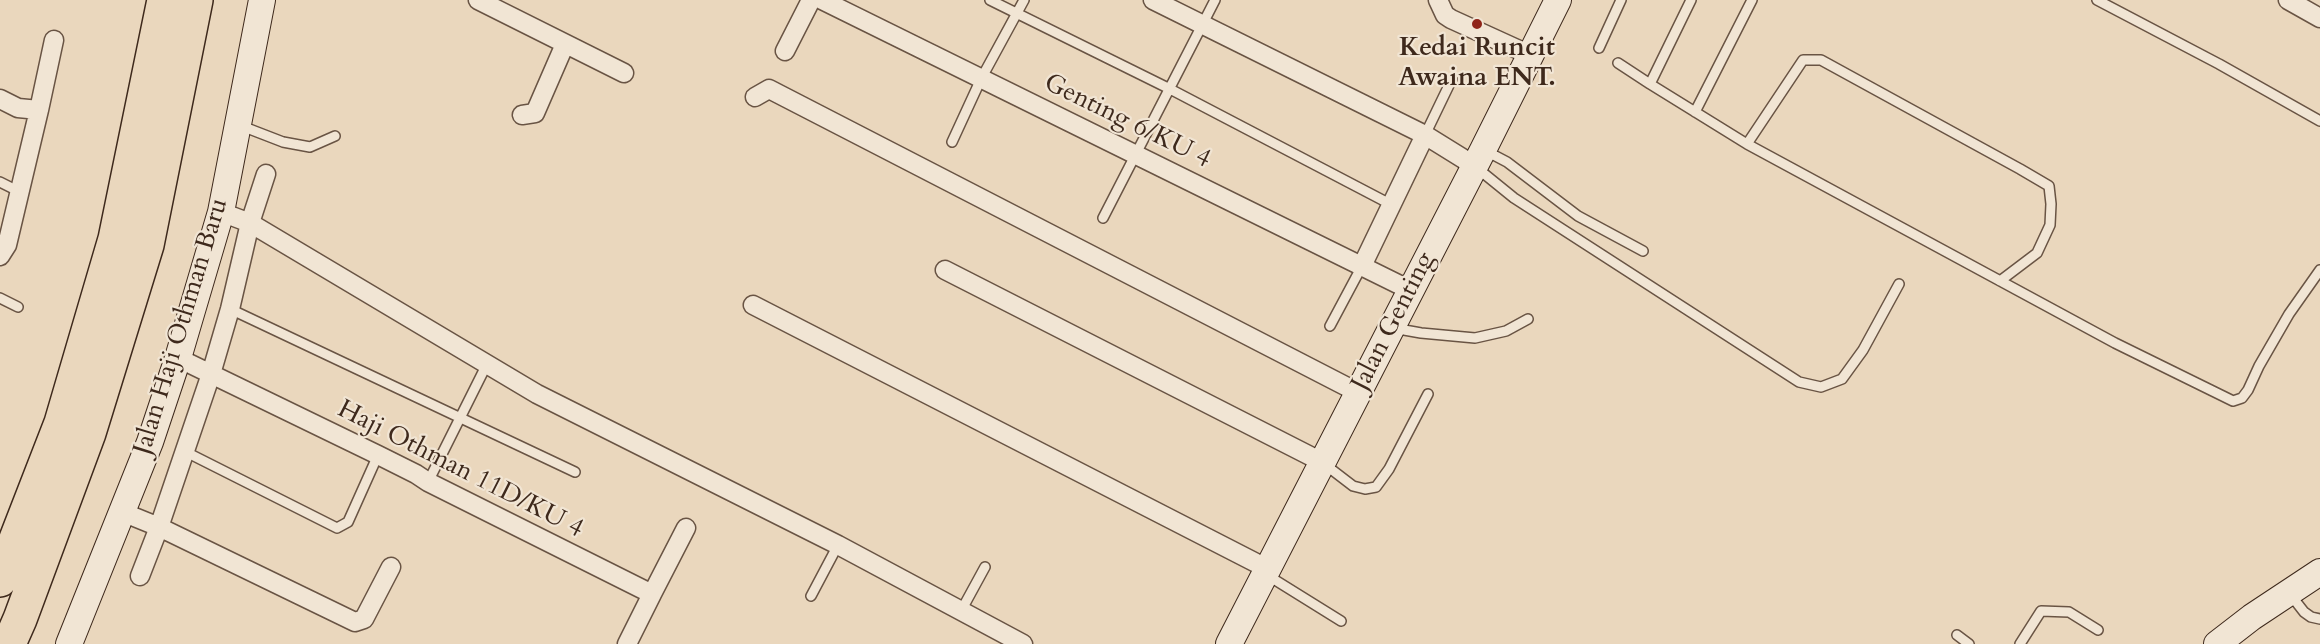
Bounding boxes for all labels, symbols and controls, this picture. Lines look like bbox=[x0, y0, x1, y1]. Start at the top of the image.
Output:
marker: Kedai Runcit Awaina ENT. bbox=[1470, 17, 1484, 31]
place label: Kedai Runcit Awaina ENT. bbox=[1398, 33, 1556, 94]
street label: Genting 6/KU 4 bbox=[1039, 68, 1215, 176]
street label: Jalan Haji Othman Baru bbox=[128, 195, 236, 459]
street label: Jalan Genting bbox=[1346, 247, 1442, 397]
street label: Haji Othman 11D/KU 4 bbox=[332, 394, 588, 546]

